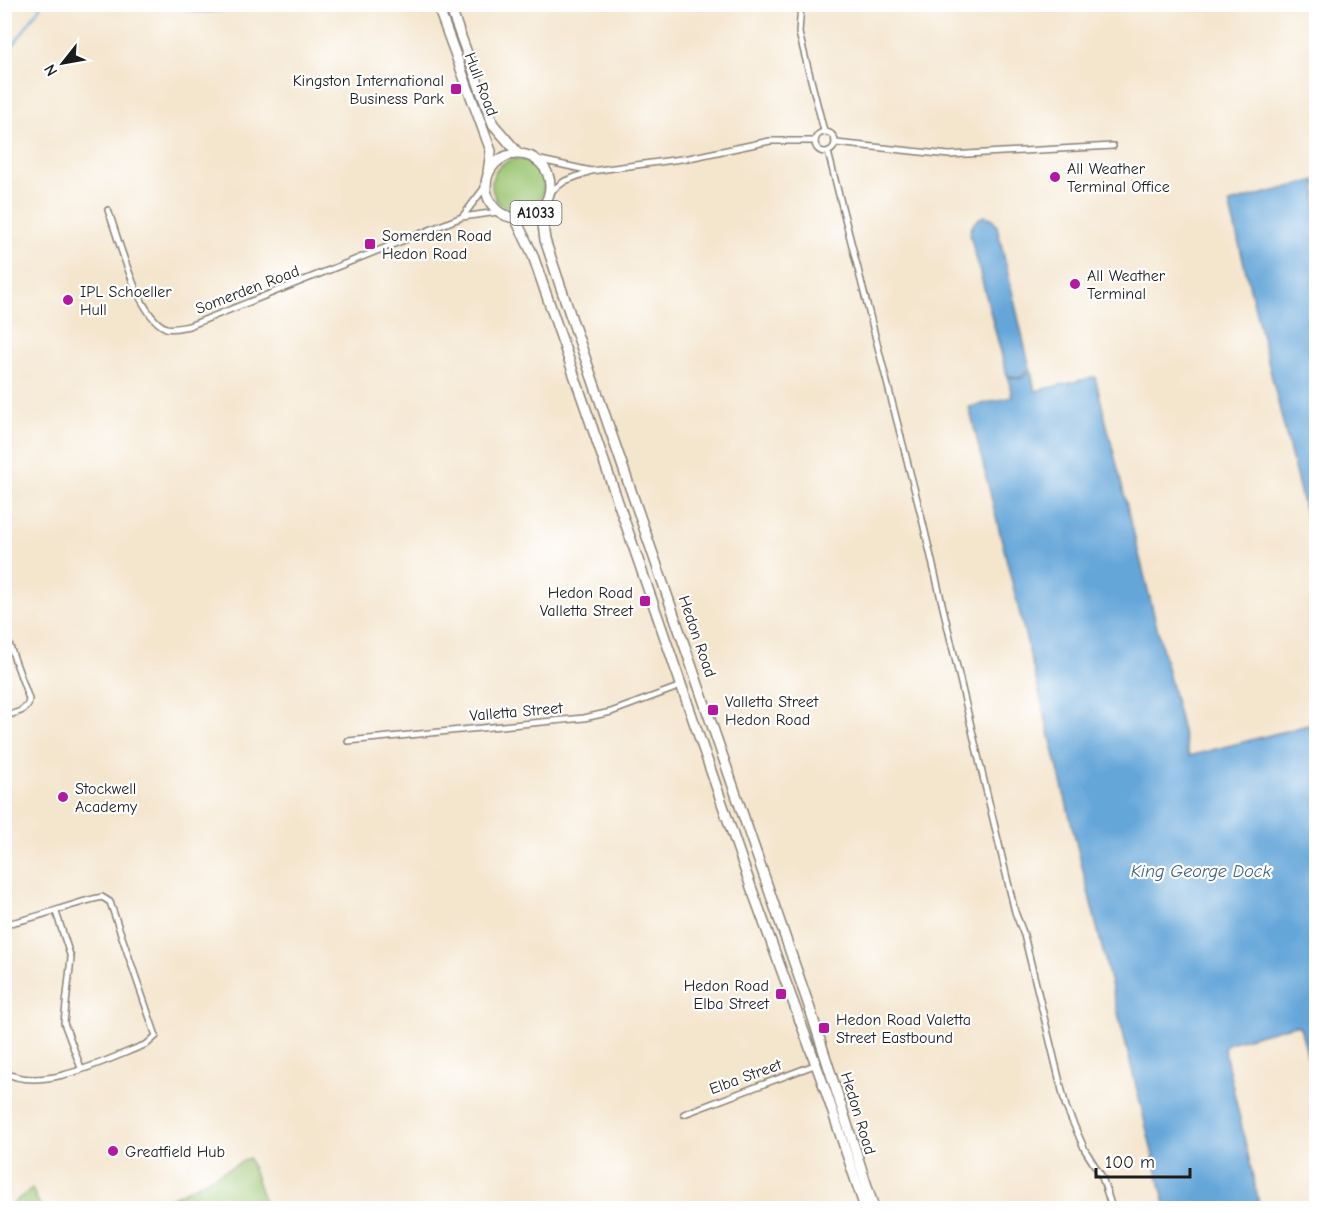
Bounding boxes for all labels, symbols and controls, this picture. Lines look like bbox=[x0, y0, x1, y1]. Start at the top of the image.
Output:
north arrow bbox=[33, 33, 93, 93]
street label: Hull Road bbox=[461, 50, 501, 119]
text: N bbox=[41, 61, 61, 79]
place label: Kingston International Business Park bbox=[293, 72, 444, 108]
marker: Kingston International Business Park bbox=[449, 82, 463, 96]
place label: All Weather Terminal Office bbox=[1067, 160, 1170, 196]
marker: All Weather Terminal Office bbox=[1048, 170, 1062, 184]
road number: A1033 bbox=[510, 201, 562, 225]
place label: Somerden Road Hedon Road bbox=[382, 227, 492, 263]
marker: Somerden Road Hedon Road bbox=[363, 237, 377, 251]
street label: Somerden Road bbox=[193, 262, 302, 318]
place label: All Weather Terminal bbox=[1087, 267, 1166, 303]
marker: All Weather Terminal bbox=[1068, 277, 1082, 291]
place label: IPL Schoeller Hull bbox=[80, 283, 172, 319]
marker: IPL Schoeller Hull bbox=[61, 293, 75, 307]
place label: Hedon Road Valletta Street bbox=[540, 584, 633, 620]
street label: Hedon Road bbox=[675, 593, 719, 680]
marker: Hedon Road Valletta Street bbox=[638, 594, 652, 608]
place label: Valletta Street Hedon Road bbox=[725, 693, 819, 729]
street label: Valletta Street bbox=[469, 699, 564, 725]
marker: Valletta Street Hedon Road bbox=[706, 703, 720, 717]
place label: Stockwell Academy bbox=[75, 780, 138, 816]
marker: Stockwell Academy bbox=[56, 790, 70, 804]
water label: King George Dock bbox=[1131, 861, 1271, 882]
place label: Hedon Road Elba Street bbox=[684, 977, 769, 1013]
marker: Hedon Road Elba Street bbox=[774, 987, 788, 1001]
place label: Hedon Road Valetta Street Eastbound bbox=[836, 1011, 971, 1047]
marker: Hedon Road Valetta Street Eastbound bbox=[817, 1021, 831, 1035]
street label: Elba Street bbox=[707, 1055, 784, 1098]
street label: Hedon Road bbox=[837, 1070, 879, 1157]
scale bar bbox=[1096, 1141, 1190, 1179]
place label: Greatfield Hub bbox=[125, 1143, 225, 1161]
marker: Greatfield Hub bbox=[106, 1144, 120, 1158]
text: 100 m bbox=[1105, 1152, 1155, 1173]

